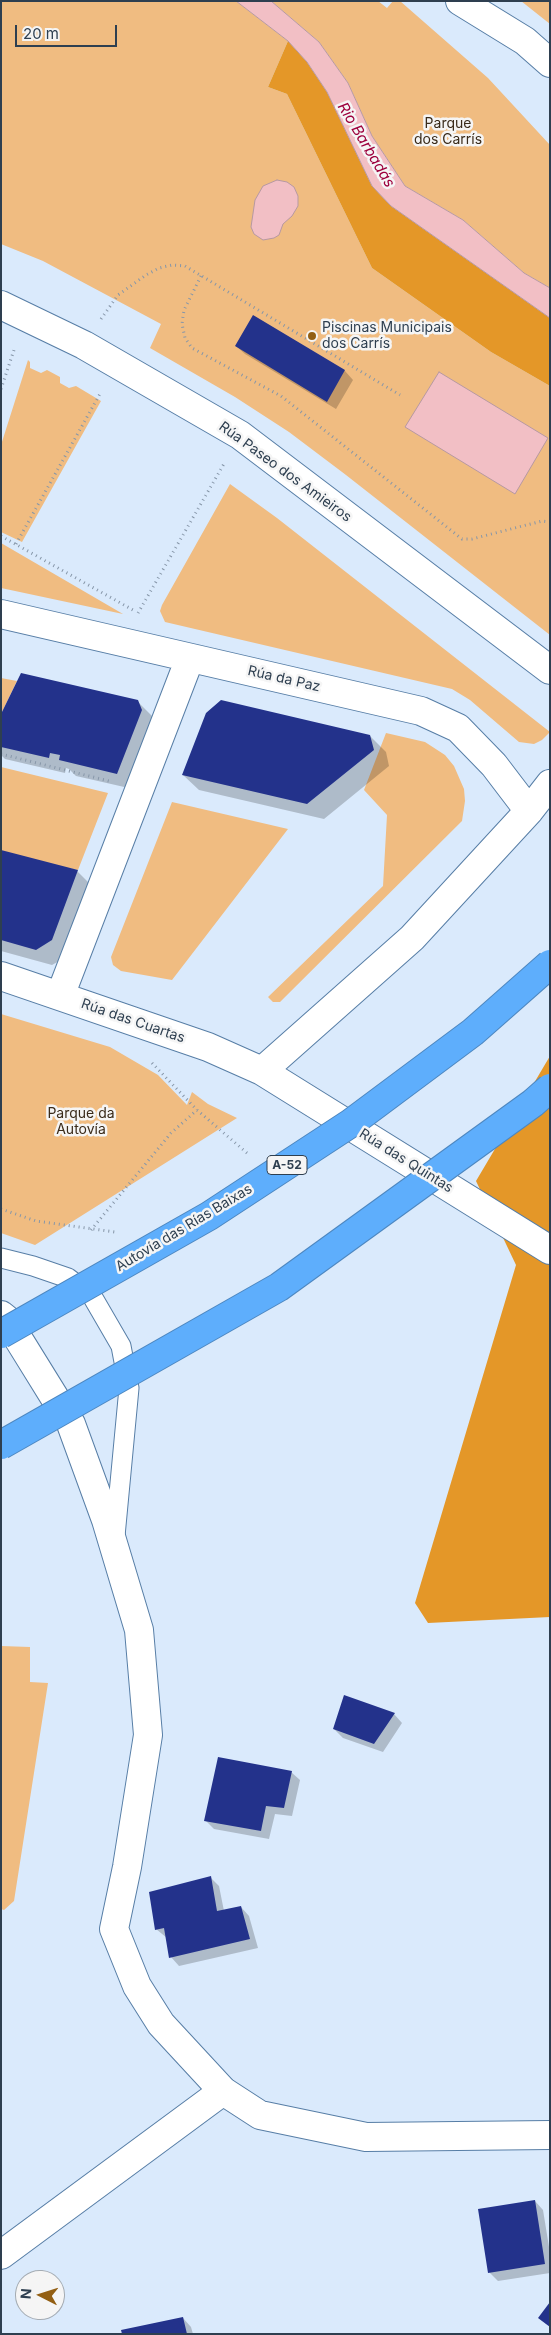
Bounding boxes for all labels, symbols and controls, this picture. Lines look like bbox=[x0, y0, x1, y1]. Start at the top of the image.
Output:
scale bar bbox=[18, 15, 120, 47]
text: 20 m bbox=[23, 24, 59, 43]
water label: Rio Barbadás bbox=[334, 99, 398, 191]
park label: Parque dos Carrís bbox=[414, 116, 482, 148]
place label: Piscinas Municipais dos Carrís bbox=[322, 320, 452, 352]
marker: Piscinas Municipais dos Carrís bbox=[306, 330, 318, 342]
street label: Rúa Paseo dos Amieiros bbox=[215, 418, 355, 526]
street label: Rúa da Paz bbox=[246, 662, 322, 696]
street label: Rúa das Cuartas bbox=[79, 995, 187, 1047]
park label: Parque da Autovía bbox=[47, 1106, 115, 1138]
street label: Rúa das Quintas bbox=[356, 1125, 456, 1197]
road number: A-52 bbox=[267, 1156, 307, 1174]
street label: Autovía das Rías Baixas bbox=[113, 1181, 255, 1275]
north arrow bbox=[15, 2270, 65, 2320]
text: N bbox=[17, 2288, 34, 2300]

